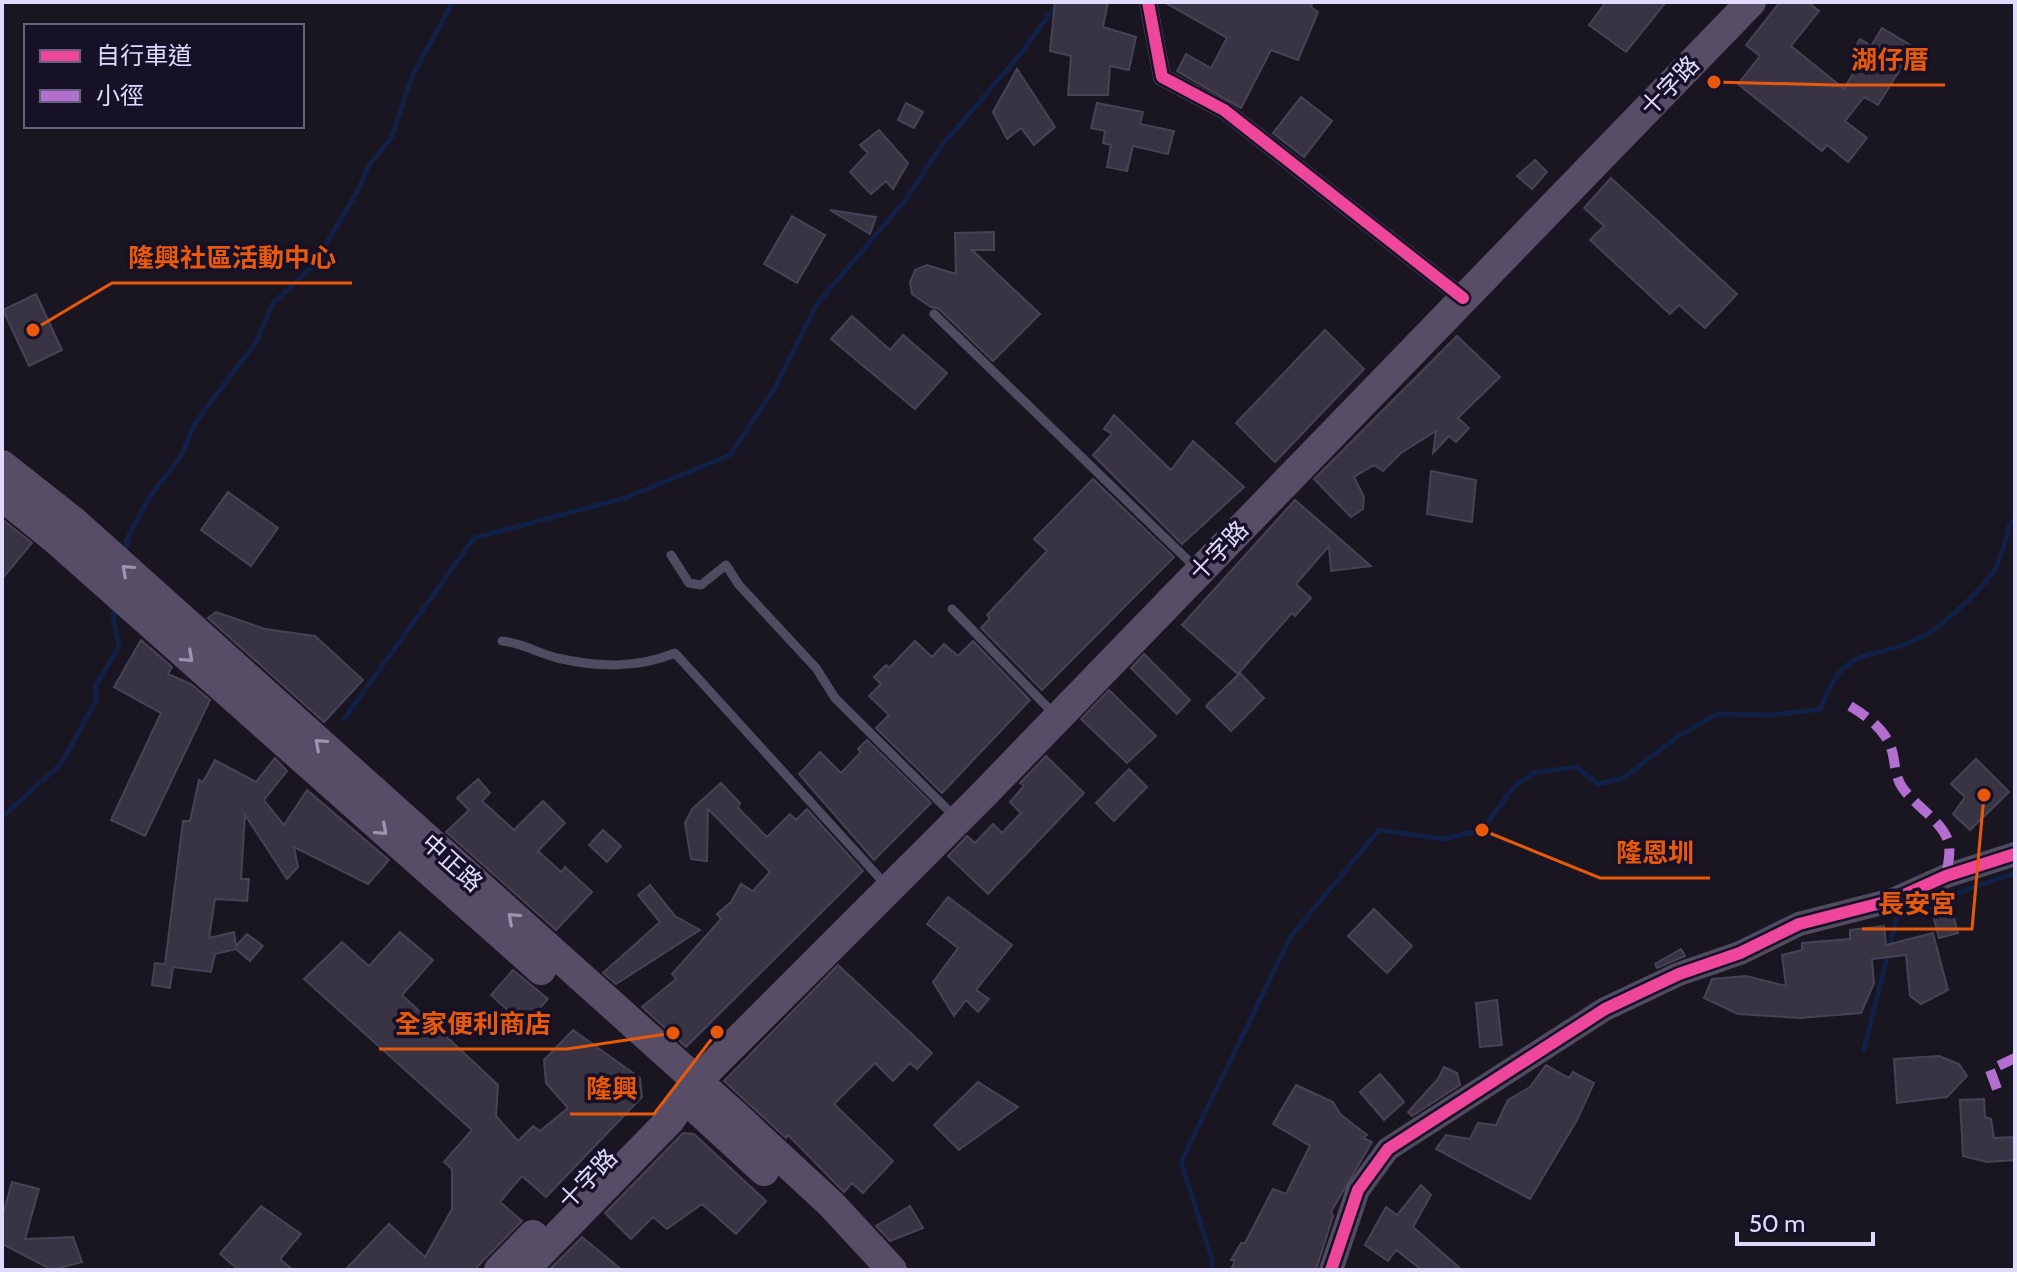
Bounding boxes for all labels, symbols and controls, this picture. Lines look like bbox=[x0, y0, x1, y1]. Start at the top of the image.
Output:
legend bbox=[24, 24, 304, 128]
callout: 湖仔厝 bbox=[1835, 35, 1945, 85]
text: 自行車道 bbox=[96, 41, 192, 70]
text: 湖仔厝 bbox=[1851, 44, 1929, 76]
street label: 十字路 bbox=[1634, 50, 1705, 122]
text: 小徑 bbox=[96, 81, 144, 110]
callout: 隆興社區活動中心 bbox=[112, 233, 352, 283]
text: 隆興社區活動中心 bbox=[128, 242, 336, 274]
street label: 十字路 bbox=[1183, 515, 1254, 587]
one-way arrow bbox=[121, 565, 136, 580]
one-way arrow bbox=[178, 647, 193, 662]
one-way arrow bbox=[314, 739, 329, 754]
one-way arrow bbox=[373, 820, 387, 835]
street label: 中正路 bbox=[416, 828, 489, 897]
callout: 隆恩圳 bbox=[1600, 828, 1710, 878]
text: 隆恩圳 bbox=[1616, 837, 1694, 869]
callout: 長安宮 bbox=[1862, 879, 1972, 929]
text: 長安宮 bbox=[1878, 888, 1956, 920]
one-way arrow bbox=[508, 913, 523, 927]
callout: 全家便利商店 bbox=[379, 999, 567, 1049]
text: 全家便利商店 bbox=[395, 1008, 551, 1040]
callout: 隆興 bbox=[570, 1064, 654, 1114]
text: 隆興 bbox=[586, 1073, 638, 1105]
street label: 十字路 bbox=[552, 1143, 623, 1215]
scale bar bbox=[1737, 1196, 1873, 1246]
text: 50 m bbox=[1749, 1209, 1805, 1238]

